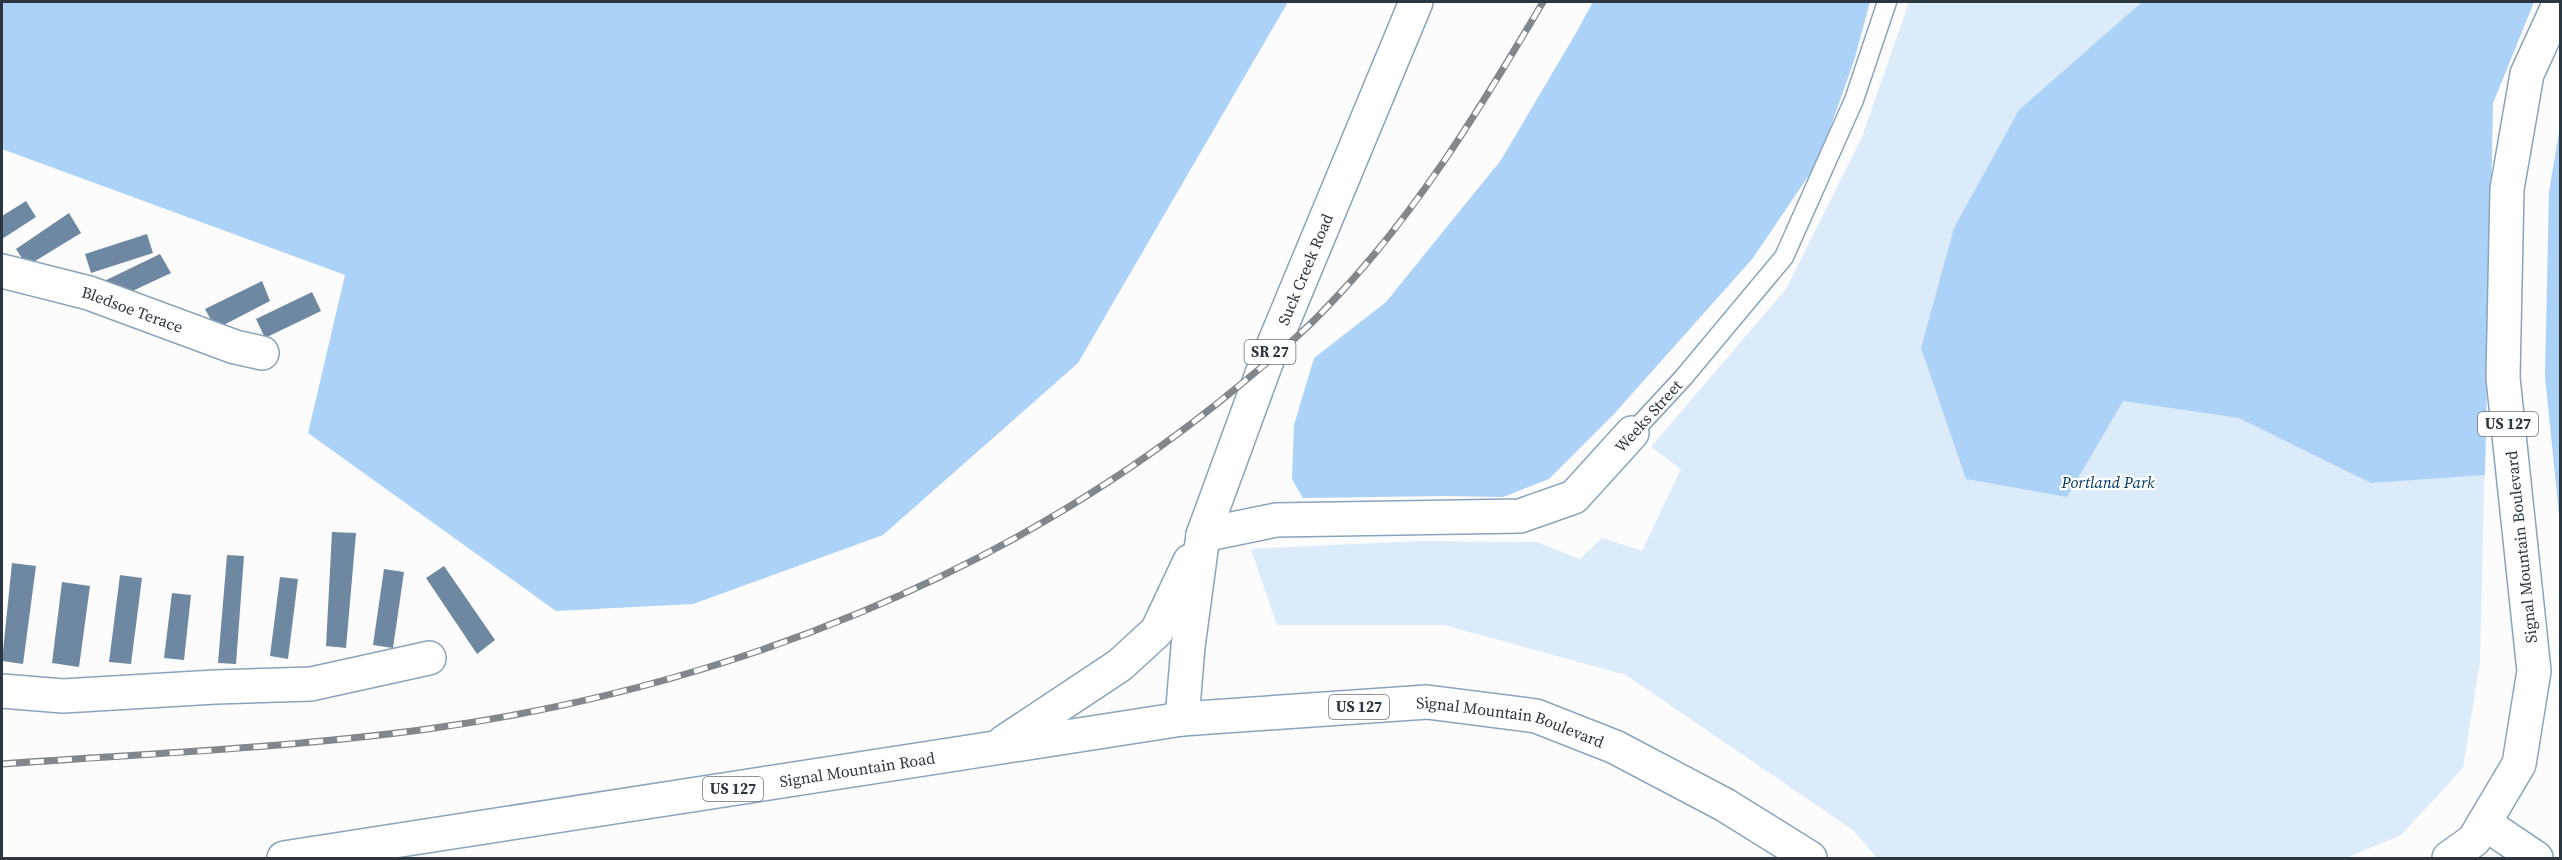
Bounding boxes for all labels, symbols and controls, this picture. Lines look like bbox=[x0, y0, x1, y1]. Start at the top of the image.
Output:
street label: Suck Creek Road bbox=[1272, 210, 1338, 328]
street label: Bledsoe Terace bbox=[79, 281, 186, 338]
road number: SR 27 bbox=[1244, 340, 1296, 364]
street label: Weeks Street bbox=[1609, 374, 1687, 457]
road number: US 127 bbox=[2478, 412, 2538, 436]
street label: Signal Mountain Boulevard bbox=[2500, 450, 2542, 644]
park label: Portland Park bbox=[2060, 471, 2155, 493]
street label: Signal Mountain Boulevard bbox=[1415, 691, 1608, 753]
road number: US 127 bbox=[1329, 695, 1389, 719]
street label: Signal Mountain Road bbox=[778, 746, 937, 792]
road number: US 127 bbox=[703, 777, 763, 801]

